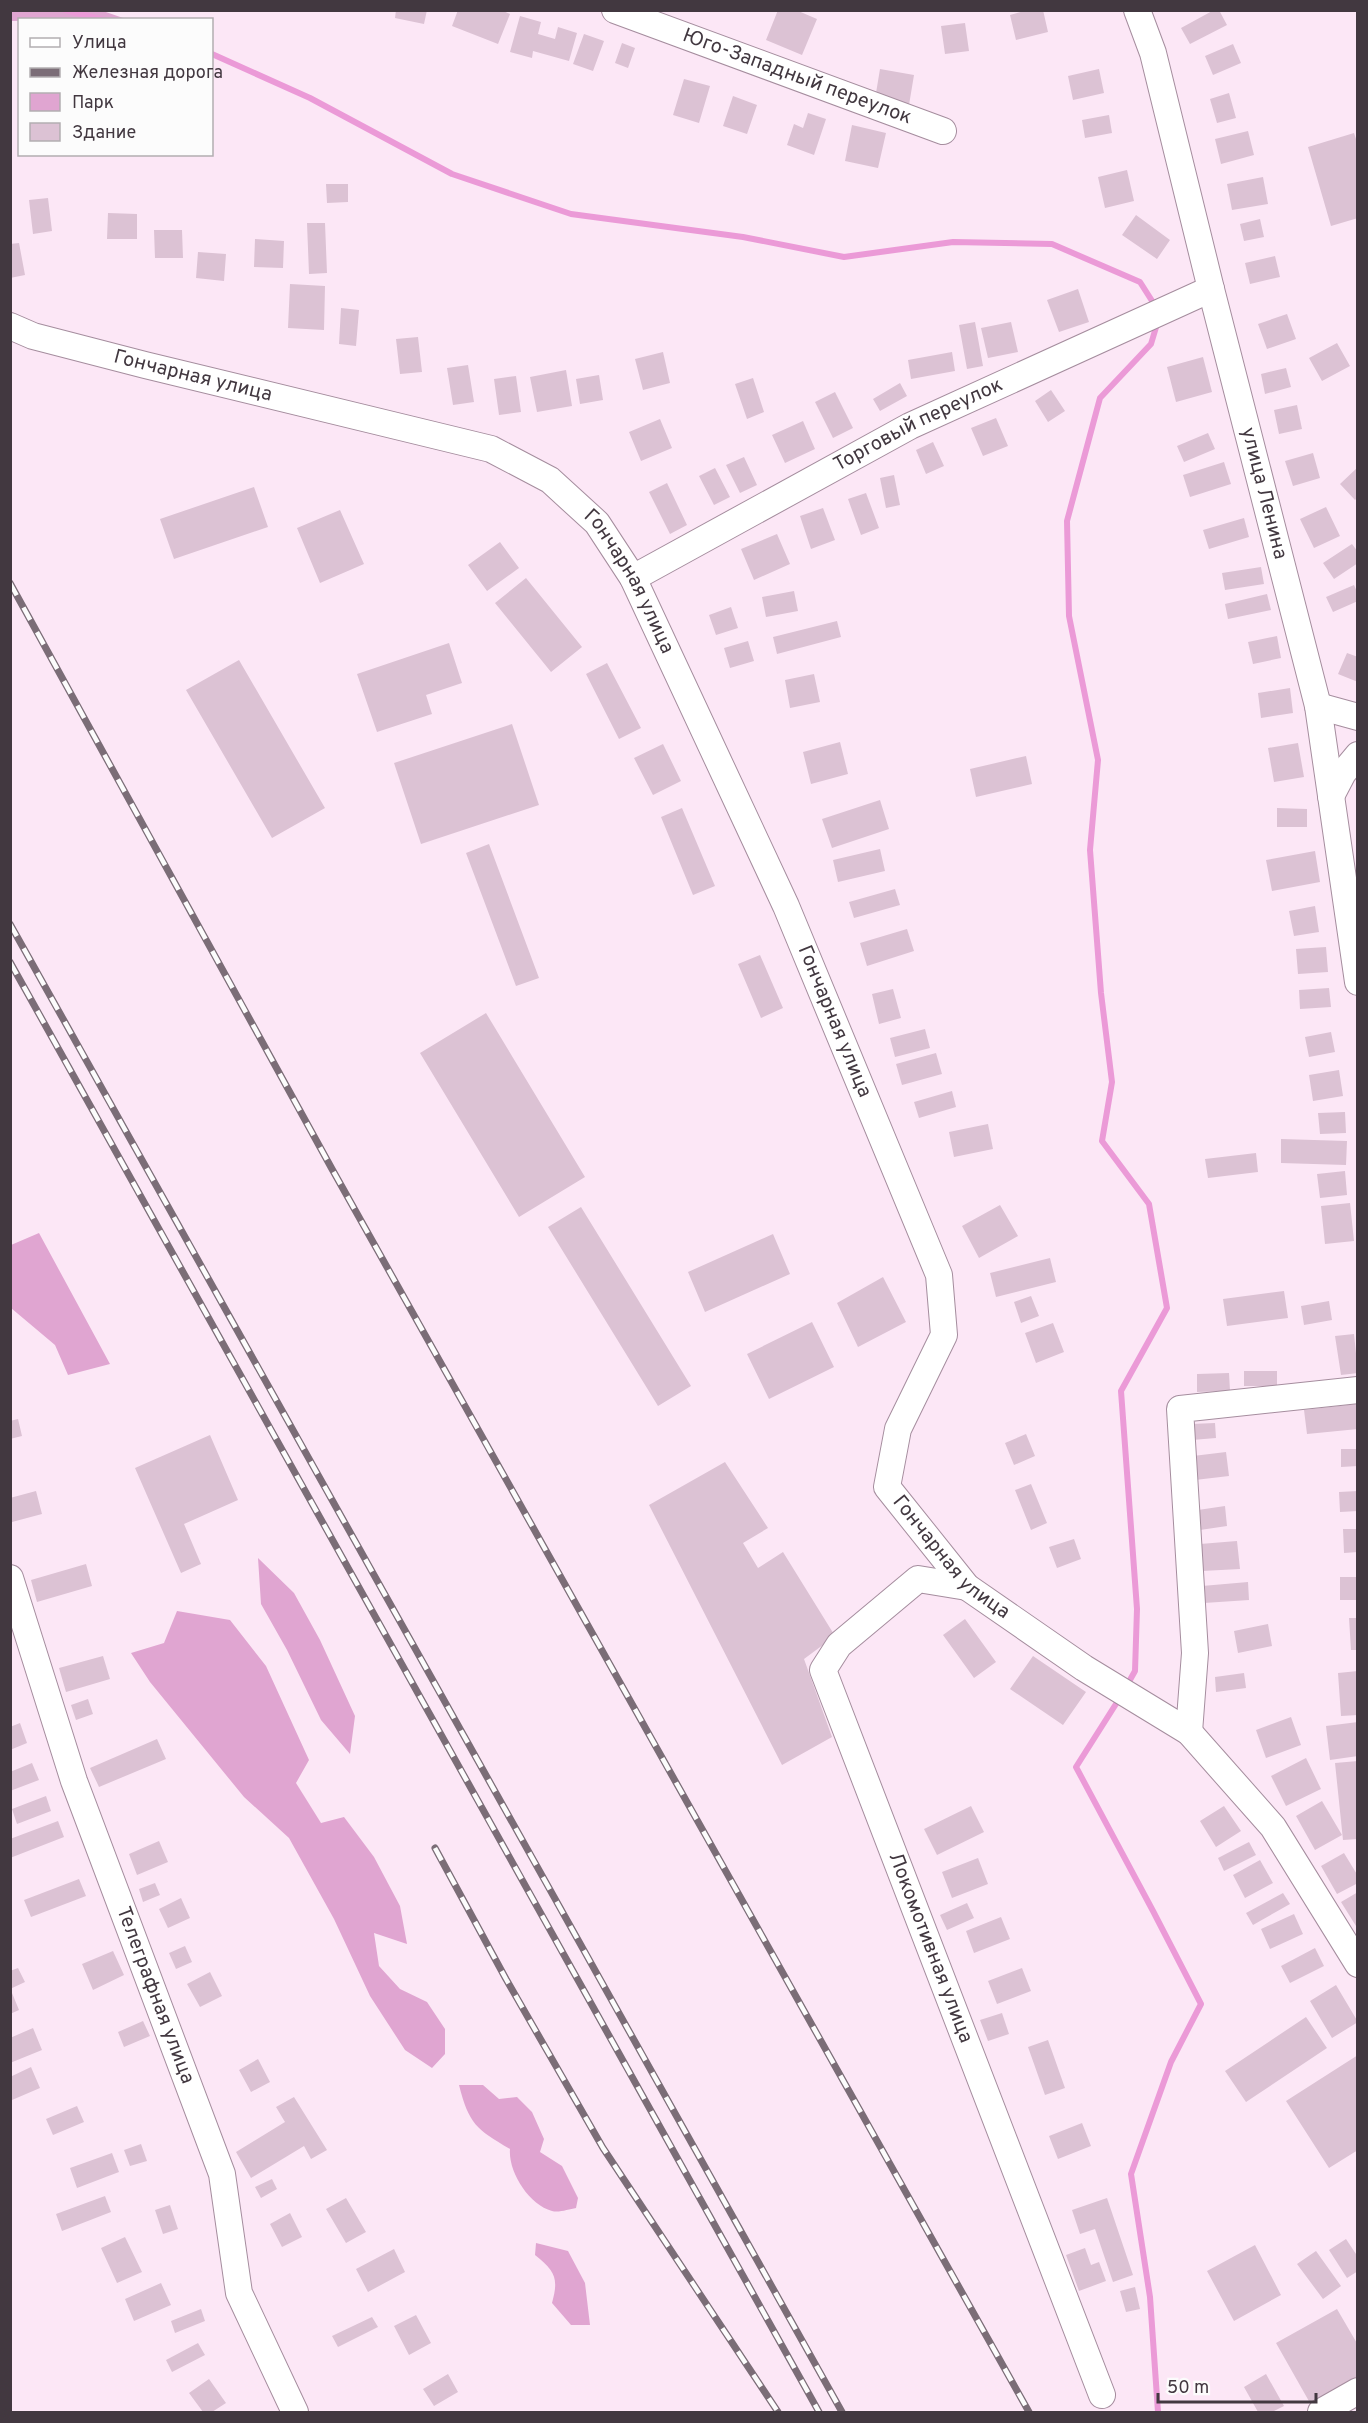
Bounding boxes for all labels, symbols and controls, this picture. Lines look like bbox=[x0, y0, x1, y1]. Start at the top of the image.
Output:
legend bbox=[18, 18, 213, 156]
street label: Юго-Западный переулок bbox=[679, 23, 915, 131]
text: Улица bbox=[72, 32, 126, 55]
text: Железная дорога bbox=[72, 62, 223, 85]
text: Парк bbox=[72, 92, 114, 115]
text: Здание bbox=[72, 122, 136, 145]
street label: Гончарная улица bbox=[111, 344, 275, 408]
street label: Торговый переулок bbox=[829, 372, 1007, 478]
street label: улица Ленина bbox=[1234, 425, 1293, 562]
street label: Гончарная улица bbox=[578, 504, 680, 658]
street label: Гончарная улица bbox=[791, 942, 877, 1102]
street label: Гончарная улица bbox=[886, 1490, 1015, 1626]
street label: Локомотивная улица bbox=[881, 1849, 978, 2047]
street label: Телеграфная улица bbox=[110, 1903, 200, 2088]
scale bar bbox=[1158, 2366, 1316, 2404]
text: 50 m bbox=[1167, 2377, 1209, 2400]

